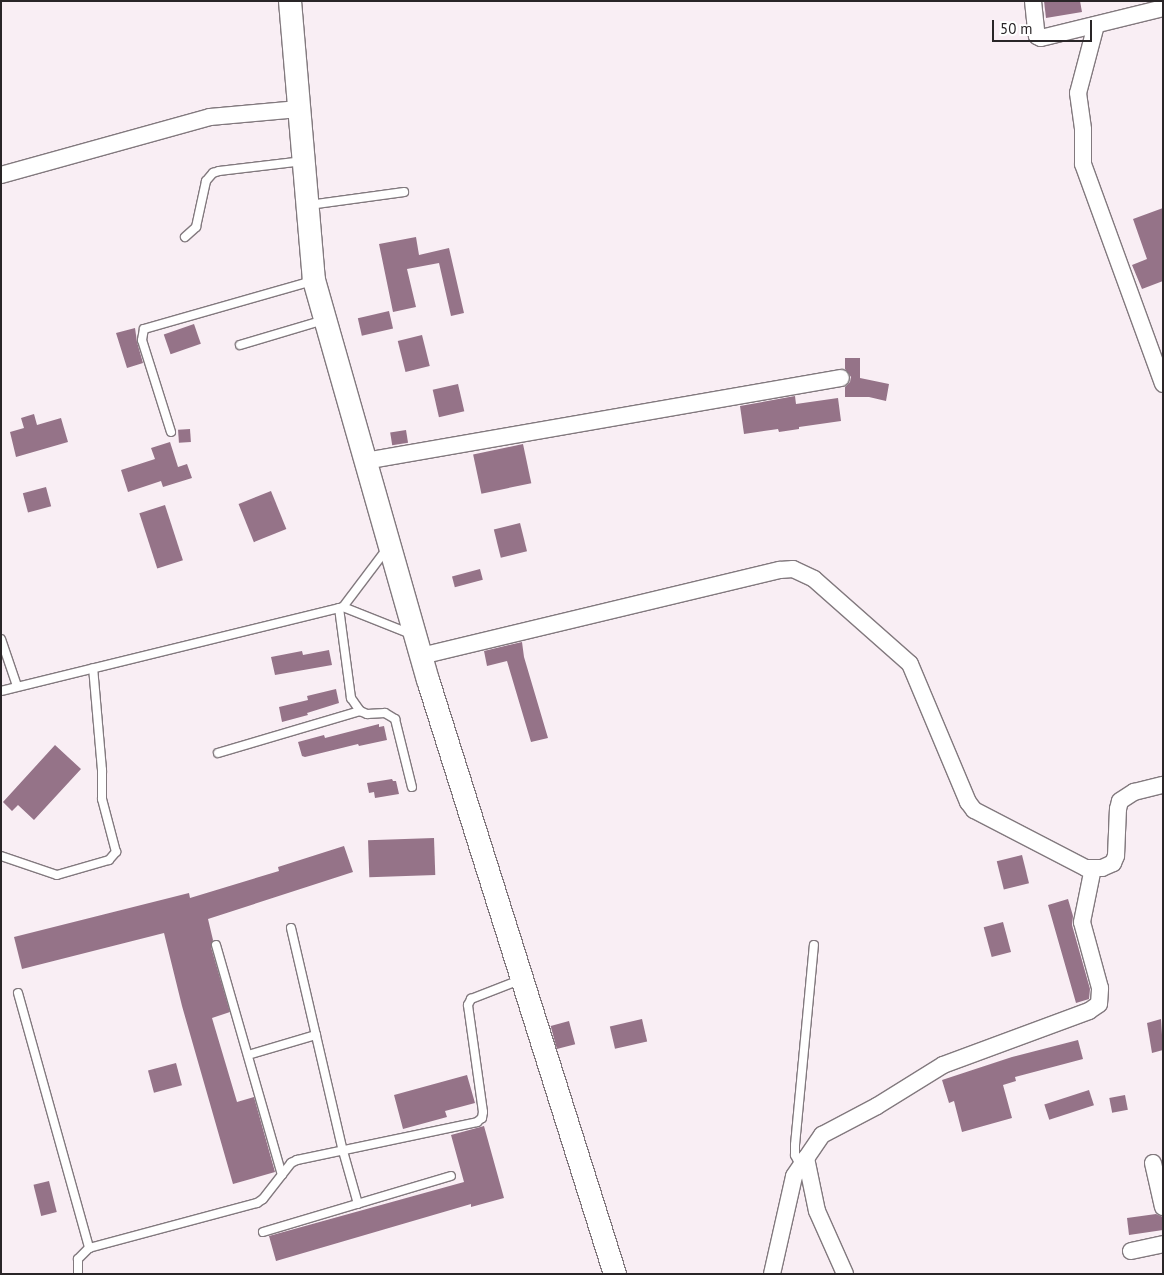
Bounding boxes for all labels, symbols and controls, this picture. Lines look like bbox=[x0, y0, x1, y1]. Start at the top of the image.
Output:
scale bar bbox=[994, 10, 1094, 42]
text: 50 m bbox=[1000, 19, 1033, 38]

